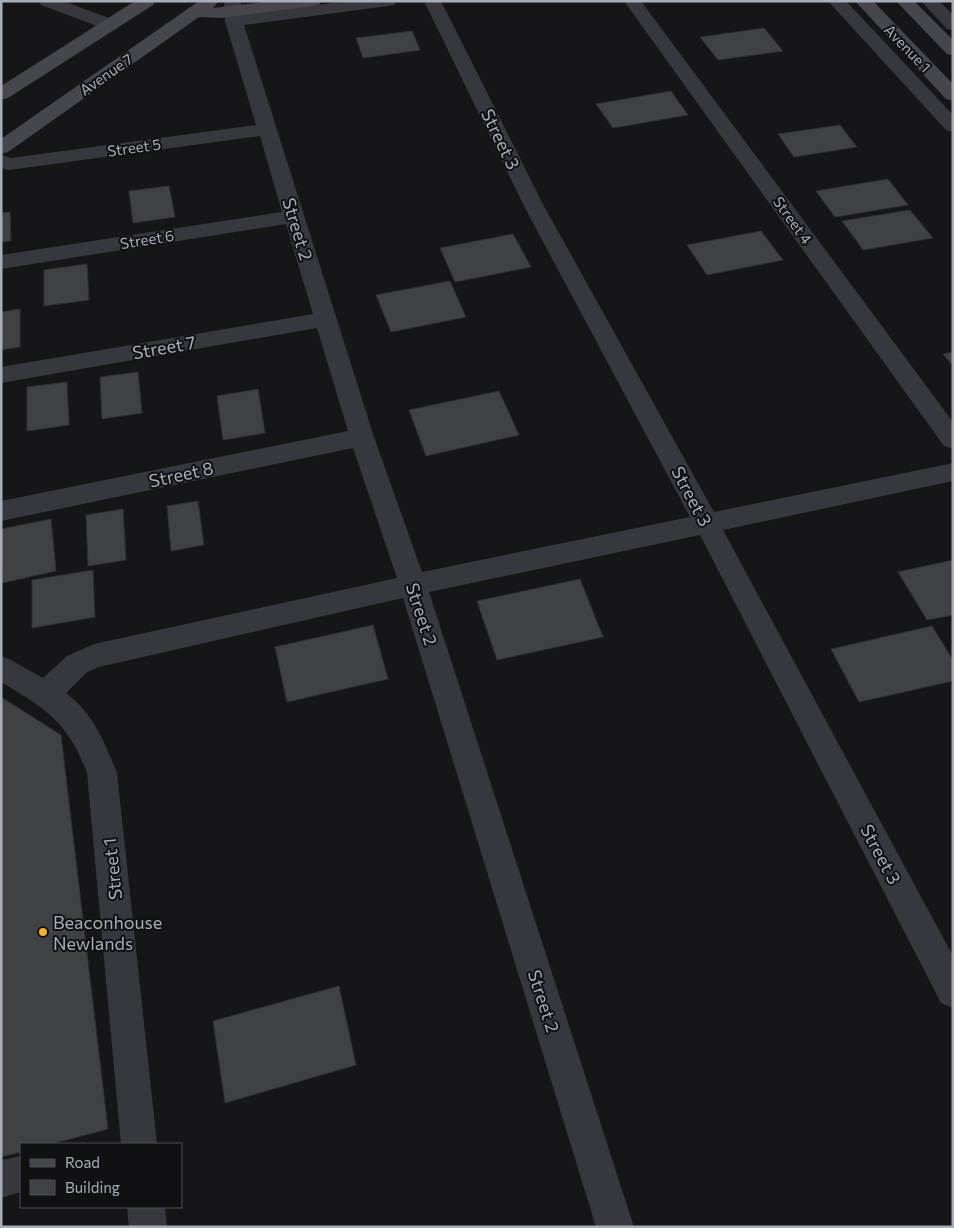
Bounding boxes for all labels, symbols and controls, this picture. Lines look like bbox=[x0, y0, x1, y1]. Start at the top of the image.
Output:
street label: Avenue 1 bbox=[881, 20, 935, 76]
street label: Avenue 7 bbox=[76, 49, 136, 99]
street label: Street 3 bbox=[477, 105, 525, 173]
street label: Street 5 bbox=[106, 134, 162, 160]
street label: Street 4 bbox=[770, 193, 816, 247]
street label: Street 2 bbox=[278, 195, 318, 263]
street label: Street 6 bbox=[119, 226, 175, 252]
street label: Street 7 bbox=[131, 331, 197, 363]
street label: Street 8 bbox=[147, 456, 215, 492]
street label: Street 3 bbox=[667, 462, 717, 530]
street label: Street 2 bbox=[402, 580, 442, 648]
street label: Street 3 bbox=[856, 820, 906, 888]
street label: Street 1 bbox=[98, 837, 126, 901]
place label: Beaconhouse Newlands bbox=[53, 911, 162, 954]
marker: Beaconhouse Newlands bbox=[37, 926, 49, 938]
street label: Street 2 bbox=[524, 967, 564, 1035]
legend bbox=[20, 1143, 182, 1208]
text: Road bbox=[65, 1153, 100, 1171]
text: Building bbox=[65, 1178, 120, 1196]

